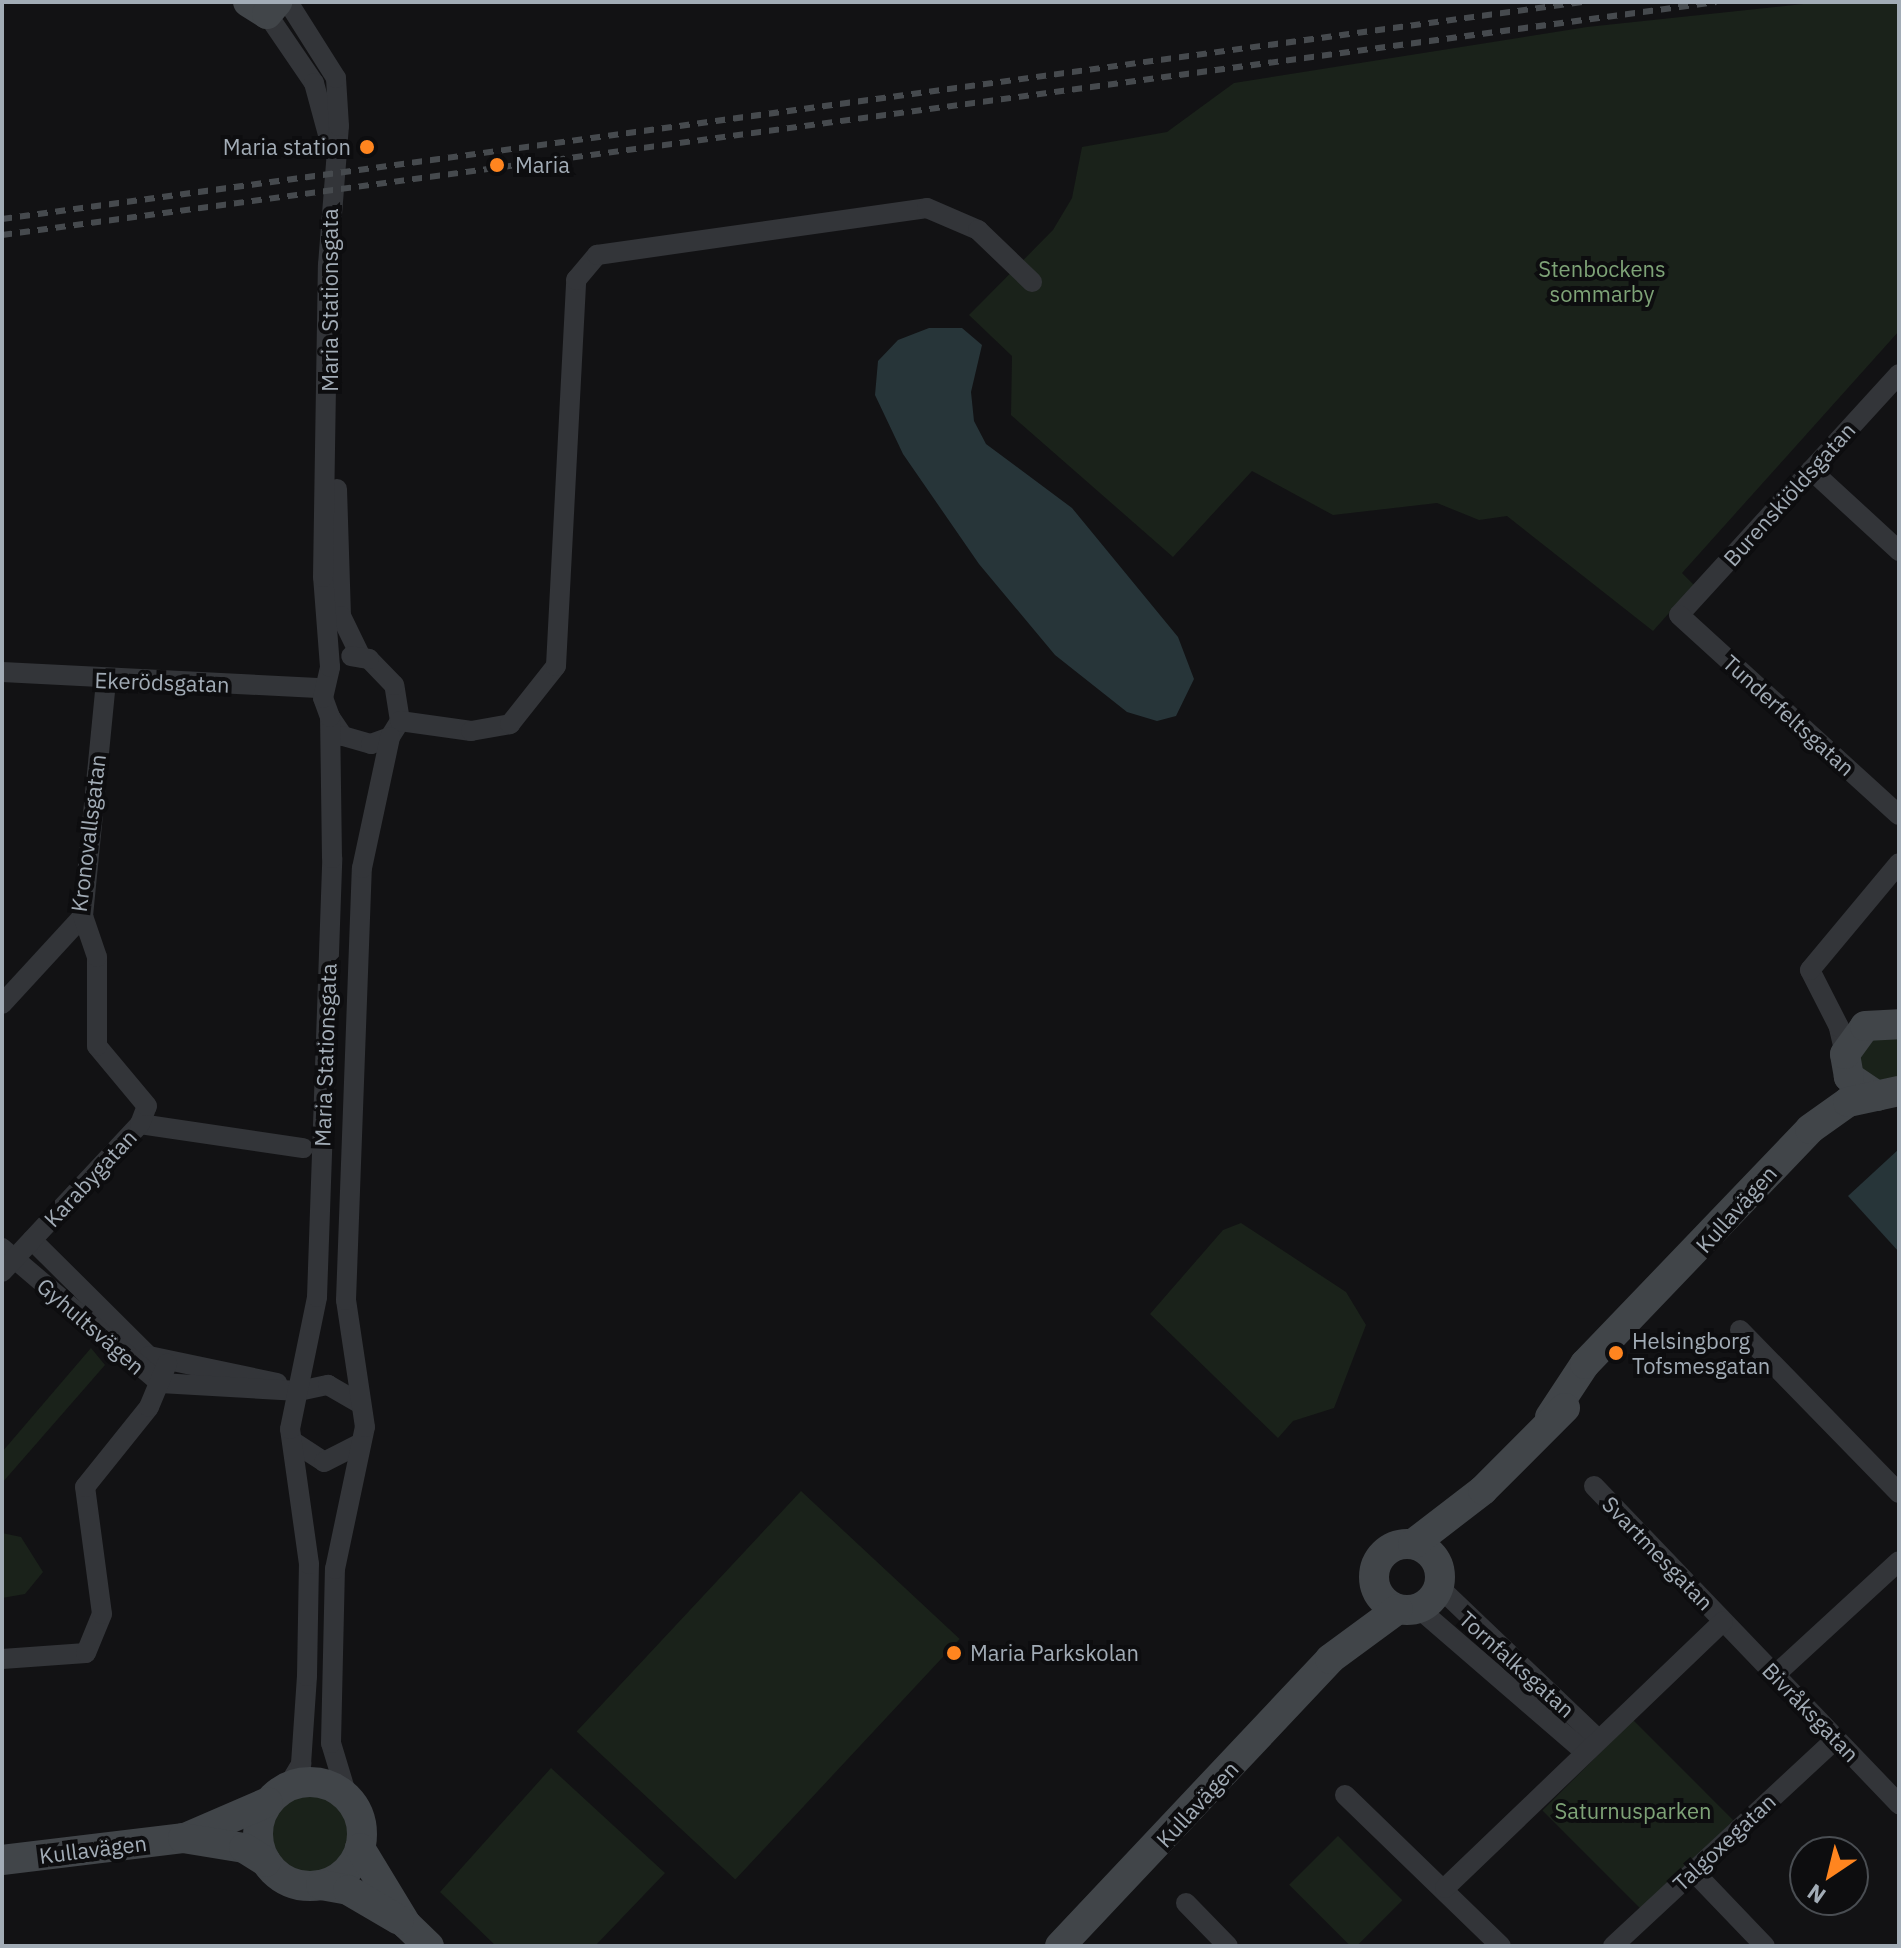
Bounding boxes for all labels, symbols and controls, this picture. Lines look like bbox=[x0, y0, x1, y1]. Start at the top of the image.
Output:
place label: Maria station bbox=[223, 134, 351, 160]
marker: Maria station bbox=[358, 138, 376, 156]
place label: Maria bbox=[515, 152, 570, 178]
marker: Maria bbox=[486, 154, 508, 176]
street label: Maria Stationsgata bbox=[317, 208, 343, 392]
park label: Stenbockens sommarby bbox=[1538, 255, 1666, 306]
street label: Burenskiöldsgatan bbox=[1718, 417, 1860, 571]
street label: Tunderfeltsgatan bbox=[1718, 649, 1860, 781]
street label: Ekerödsgatan bbox=[94, 666, 230, 698]
street label: Kronovallsgatan bbox=[65, 753, 111, 913]
street label: Maria Stationsgata bbox=[309, 963, 341, 1147]
street label: Karabygatan bbox=[38, 1124, 142, 1232]
street label: Kullavägen bbox=[1690, 1160, 1782, 1258]
street label: Gyhultsvägen bbox=[32, 1272, 150, 1380]
place label: Helsingborg Tofsmesgatan bbox=[1632, 1327, 1770, 1378]
marker: Helsingborg Tofsmesgatan bbox=[1607, 1344, 1625, 1362]
street label: Svartmesgatan bbox=[1597, 1491, 1719, 1615]
street label: Tornfalksgatan bbox=[1454, 1605, 1580, 1723]
place label: Maria Parkskolan bbox=[970, 1640, 1139, 1666]
marker: Maria Parkskolan bbox=[945, 1644, 963, 1662]
street label: Bivråksgatan bbox=[1757, 1657, 1865, 1767]
street label: Kullavägen bbox=[1150, 1755, 1244, 1853]
street label: Talgoxegatan bbox=[1667, 1788, 1781, 1896]
park label: Saturnusparken bbox=[1555, 1798, 1711, 1824]
street label: Kullavägen bbox=[38, 1829, 148, 1869]
north arrow bbox=[1789, 1836, 1869, 1916]
text: N bbox=[1801, 1878, 1831, 1911]

